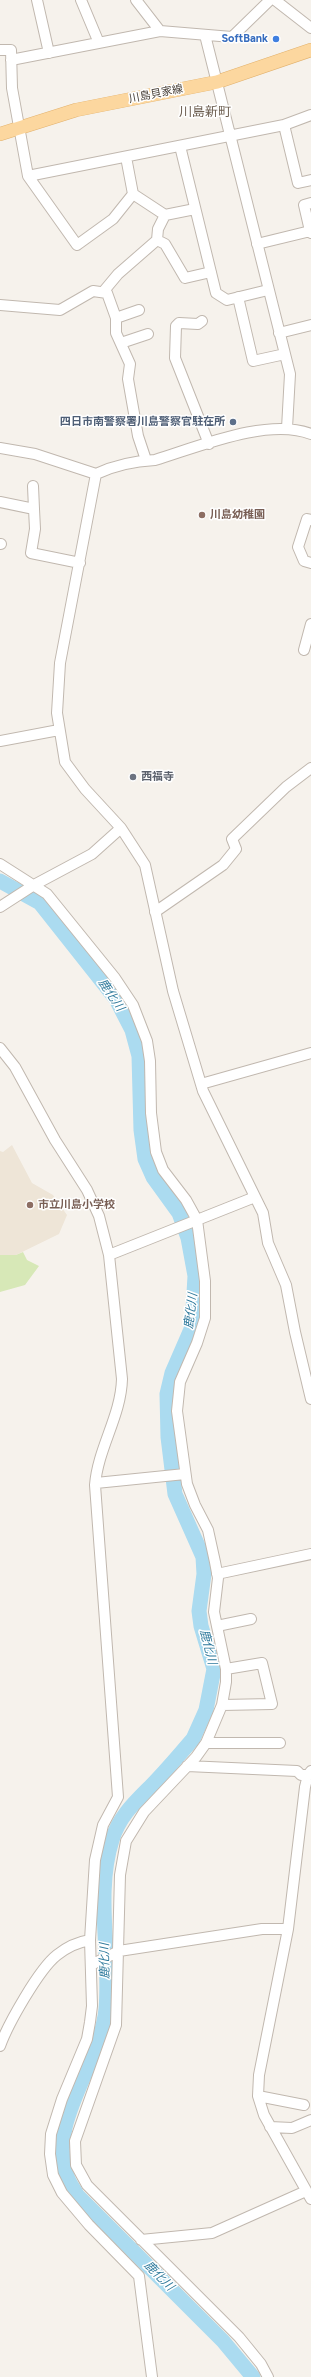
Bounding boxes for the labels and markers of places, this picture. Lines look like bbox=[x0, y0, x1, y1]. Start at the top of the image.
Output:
place label: SoftBank bbox=[221, 32, 268, 46]
marker: SoftBank bbox=[271, 34, 281, 44]
place label: 四日市南警察署川島警察官駐在所 bbox=[60, 415, 225, 429]
marker: 四日市南警察署川島警察官駐在所 bbox=[228, 417, 238, 427]
place label: 川島幼稚園 bbox=[210, 508, 265, 522]
marker: 川島幼稚園 bbox=[197, 510, 207, 520]
place label: 西福寺 bbox=[141, 770, 174, 784]
marker: 西福寺 bbox=[128, 772, 138, 782]
place label: 市立川島小学校 bbox=[38, 1198, 115, 1212]
marker: 市立川島小学校 bbox=[25, 1200, 35, 1210]

